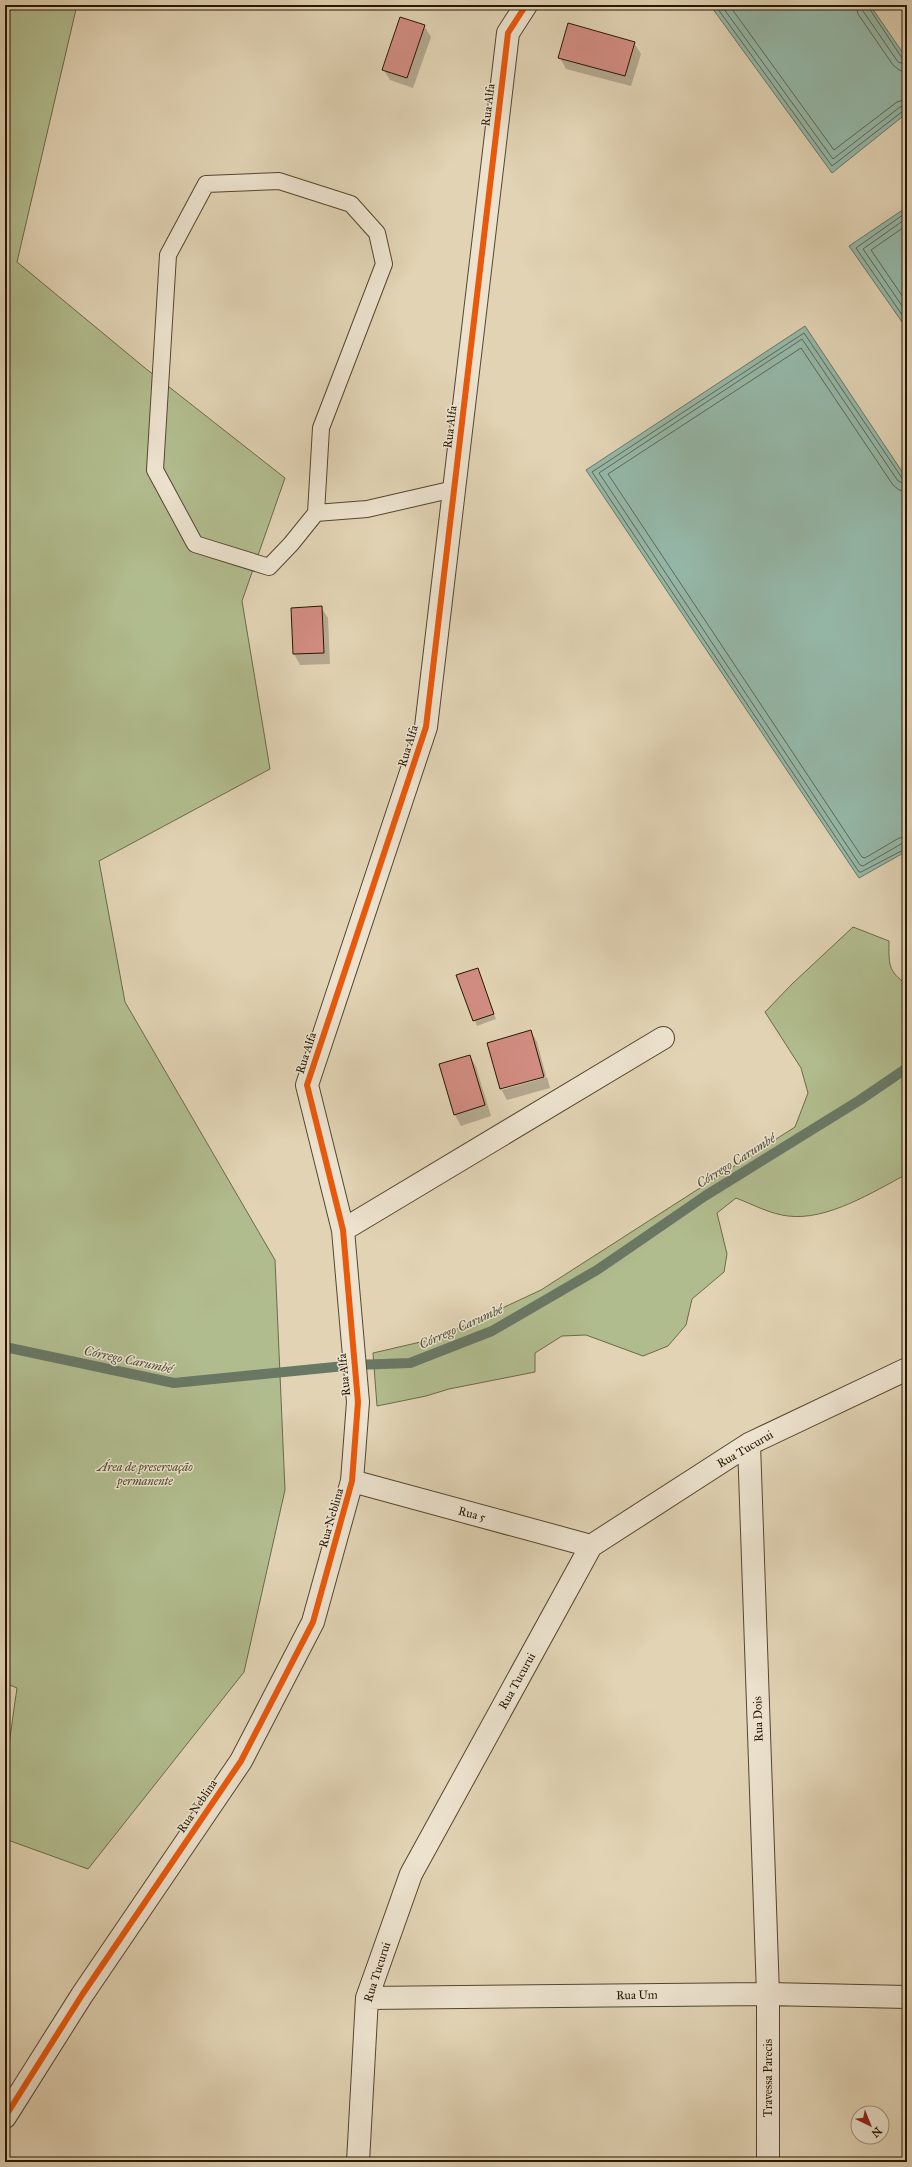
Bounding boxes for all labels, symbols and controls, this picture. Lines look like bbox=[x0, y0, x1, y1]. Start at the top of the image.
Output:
street label: Rua Alfa bbox=[478, 82, 498, 127]
street label: Rua Alfa bbox=[440, 404, 460, 449]
street label: Rua Alfa bbox=[395, 723, 421, 769]
street label: Rua Alfa bbox=[293, 1030, 320, 1076]
water label: Córrego Carumbé bbox=[694, 1129, 780, 1192]
water label: Córrego Carumbé bbox=[417, 1301, 507, 1353]
water label: Córrego Carumbé bbox=[82, 1343, 176, 1378]
street label: Rua Alfa bbox=[335, 1352, 353, 1397]
street label: Rua Tucurui bbox=[714, 1427, 776, 1471]
park label: Área de preservação permanente bbox=[95, 1459, 193, 1489]
street label: Rua Neblina bbox=[316, 1486, 346, 1549]
street label: Rua 5 bbox=[457, 1504, 488, 1524]
street label: Rua Tucurui bbox=[496, 1650, 539, 1712]
street label: Rua Dois bbox=[750, 1696, 766, 1742]
street label: Rua Neblina bbox=[174, 1776, 220, 1835]
street label: Rua Tucurui bbox=[361, 1939, 394, 2004]
street label: Rua Um bbox=[616, 1988, 658, 2002]
street label: Travessa Parecis bbox=[761, 2039, 775, 2117]
north arrow bbox=[850, 2105, 890, 2145]
text: N bbox=[868, 2124, 884, 2140]

